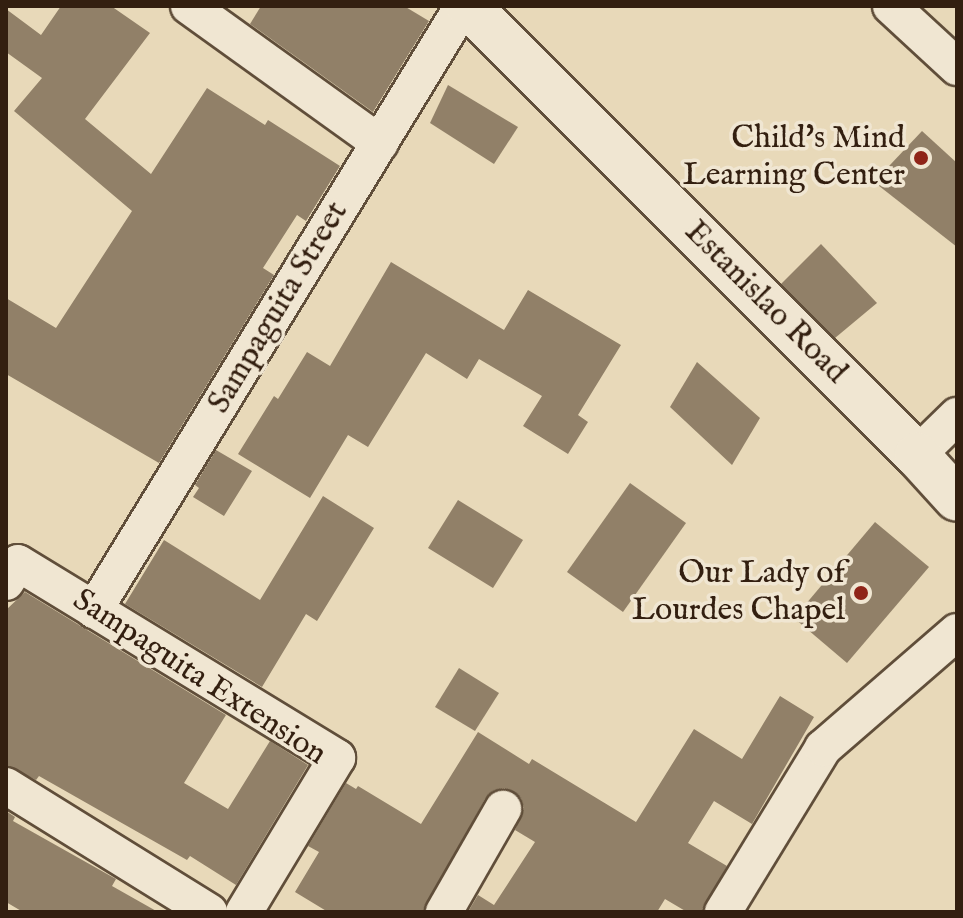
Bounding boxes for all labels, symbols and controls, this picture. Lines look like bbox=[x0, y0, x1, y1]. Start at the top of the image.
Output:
place label: Child's Mind Learning Center bbox=[683, 121, 905, 196]
marker: Child's Mind Learning Center bbox=[912, 149, 930, 167]
street label: Sampaguita Street bbox=[201, 195, 357, 421]
street label: Estanislao Road bbox=[676, 214, 854, 392]
place label: Our Lady of Lourdes Chapel bbox=[632, 556, 845, 631]
street label: Sampaguita Extension bbox=[65, 582, 333, 774]
marker: Our Lady of Lourdes Chapel bbox=[852, 584, 870, 602]

